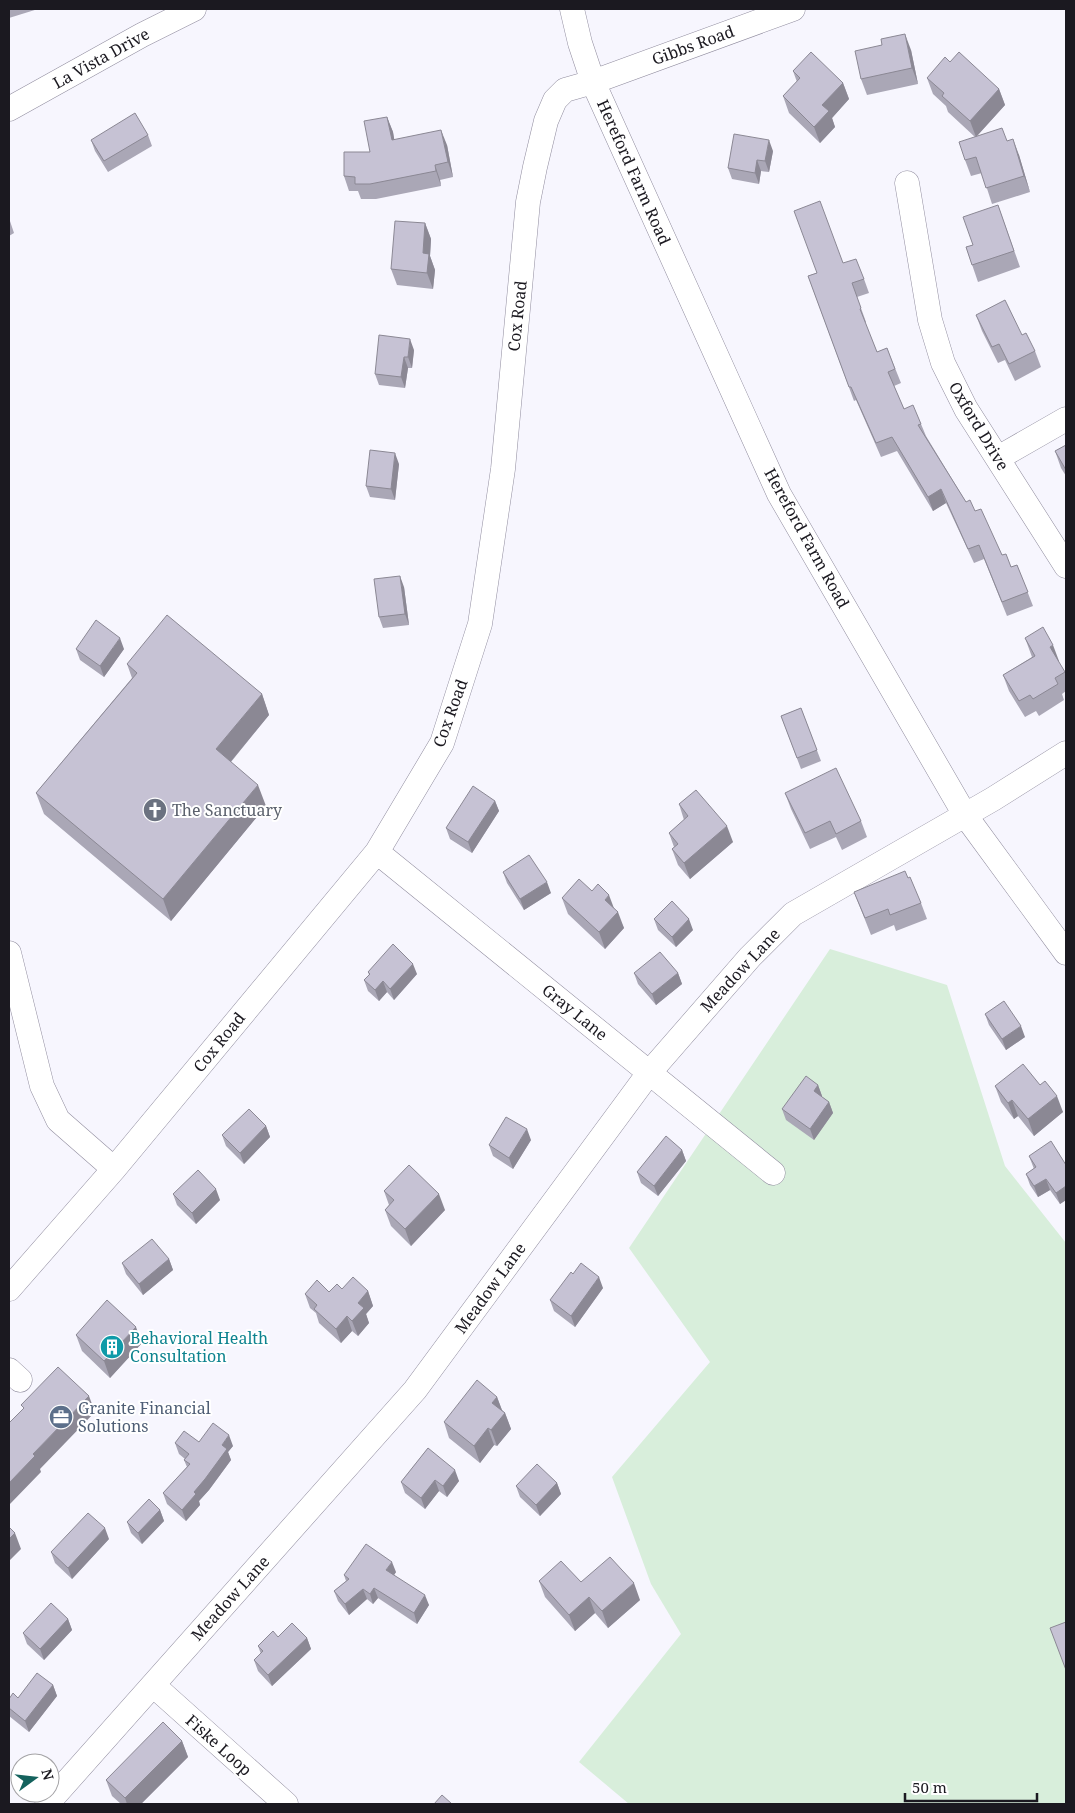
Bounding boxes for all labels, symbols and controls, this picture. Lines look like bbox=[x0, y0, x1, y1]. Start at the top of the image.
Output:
street label: Gibbs Road bbox=[649, 20, 737, 70]
street label: La Vista Drive bbox=[49, 22, 153, 94]
street label: Hereford Farm Road bbox=[592, 96, 676, 248]
street label: Cox Road bbox=[502, 279, 532, 352]
street label: Oxford Drive bbox=[944, 378, 1014, 474]
street label: Hereford Farm Road bbox=[759, 464, 855, 612]
street label: Cox Road bbox=[428, 676, 473, 750]
church icon: The Sanctuary bbox=[142, 797, 168, 823]
place label: The Sanctuary bbox=[172, 799, 283, 821]
street label: Meadow Lane bbox=[695, 923, 785, 1017]
street label: Gray Lane bbox=[538, 979, 612, 1045]
street label: Cox Road bbox=[188, 1007, 250, 1077]
street label: Meadow Lane bbox=[450, 1238, 530, 1338]
place label: Behavioral Health Consultation bbox=[130, 1327, 268, 1367]
building icon: Behavioral Health Consultation bbox=[99, 1334, 125, 1360]
place label: Granite Financial Solutions bbox=[78, 1397, 211, 1437]
office icon: Granite Financial Solutions bbox=[48, 1404, 74, 1430]
street label: Meadow Lane bbox=[186, 1551, 274, 1645]
street label: Fiske Loop bbox=[181, 1709, 257, 1781]
north arrow bbox=[10, 1753, 60, 1803]
text: N bbox=[37, 1767, 59, 1782]
scale bar bbox=[905, 1770, 1038, 1802]
text: 50 m bbox=[912, 1777, 947, 1797]

